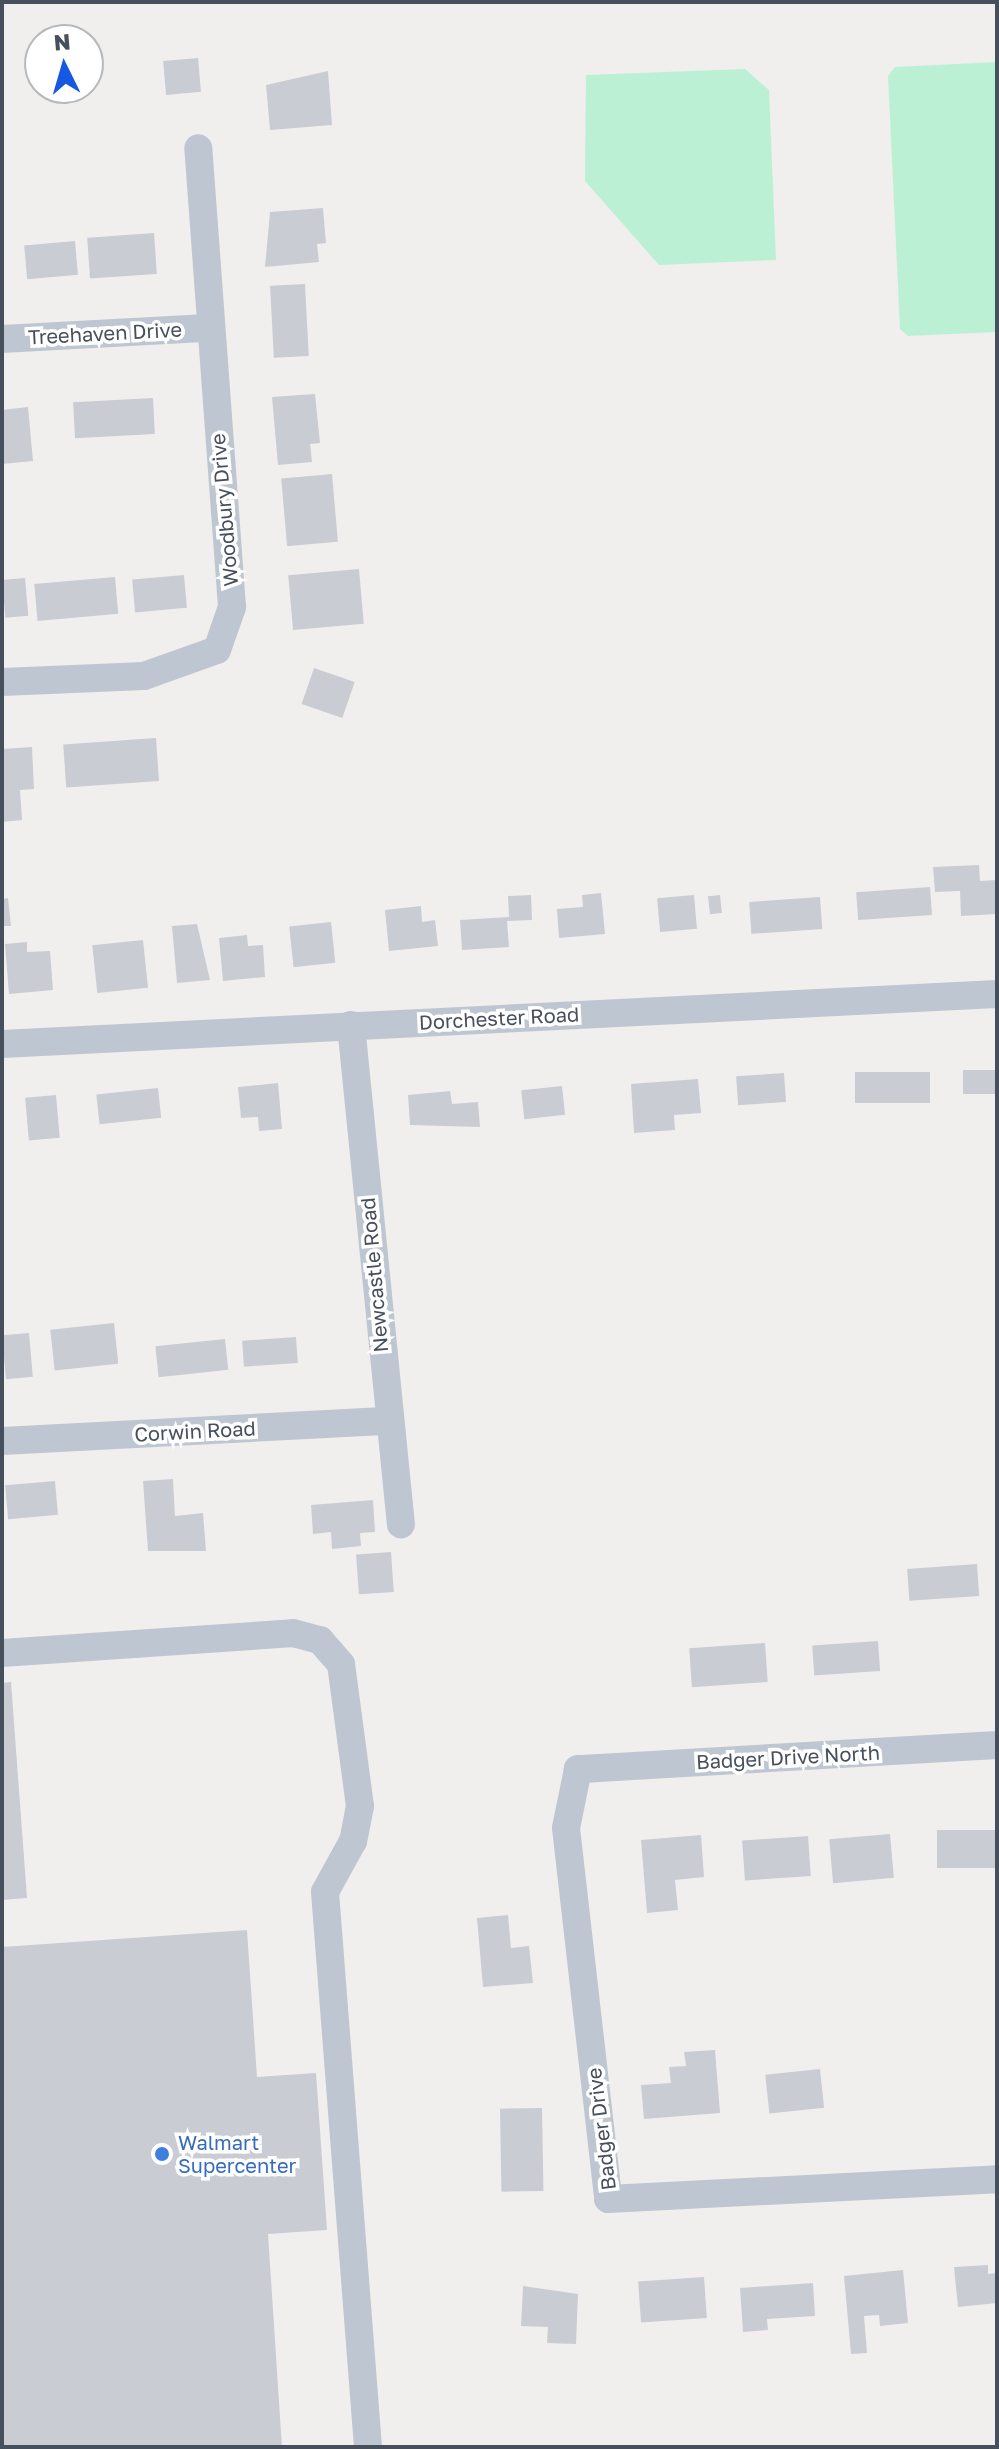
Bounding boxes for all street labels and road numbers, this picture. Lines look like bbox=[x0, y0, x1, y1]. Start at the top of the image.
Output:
street label: Treehaven Drive bbox=[28, 317, 182, 349]
street label: Woodbury Drive bbox=[205, 433, 243, 587]
street label: Dorchester Road bbox=[418, 1002, 580, 1034]
street label: Newcastle Road bbox=[355, 1197, 393, 1353]
street label: Corwin Road bbox=[134, 1416, 256, 1446]
street label: Badger Drive North bbox=[696, 1740, 880, 1774]
street label: Badger Drive bbox=[582, 2066, 620, 2192]

